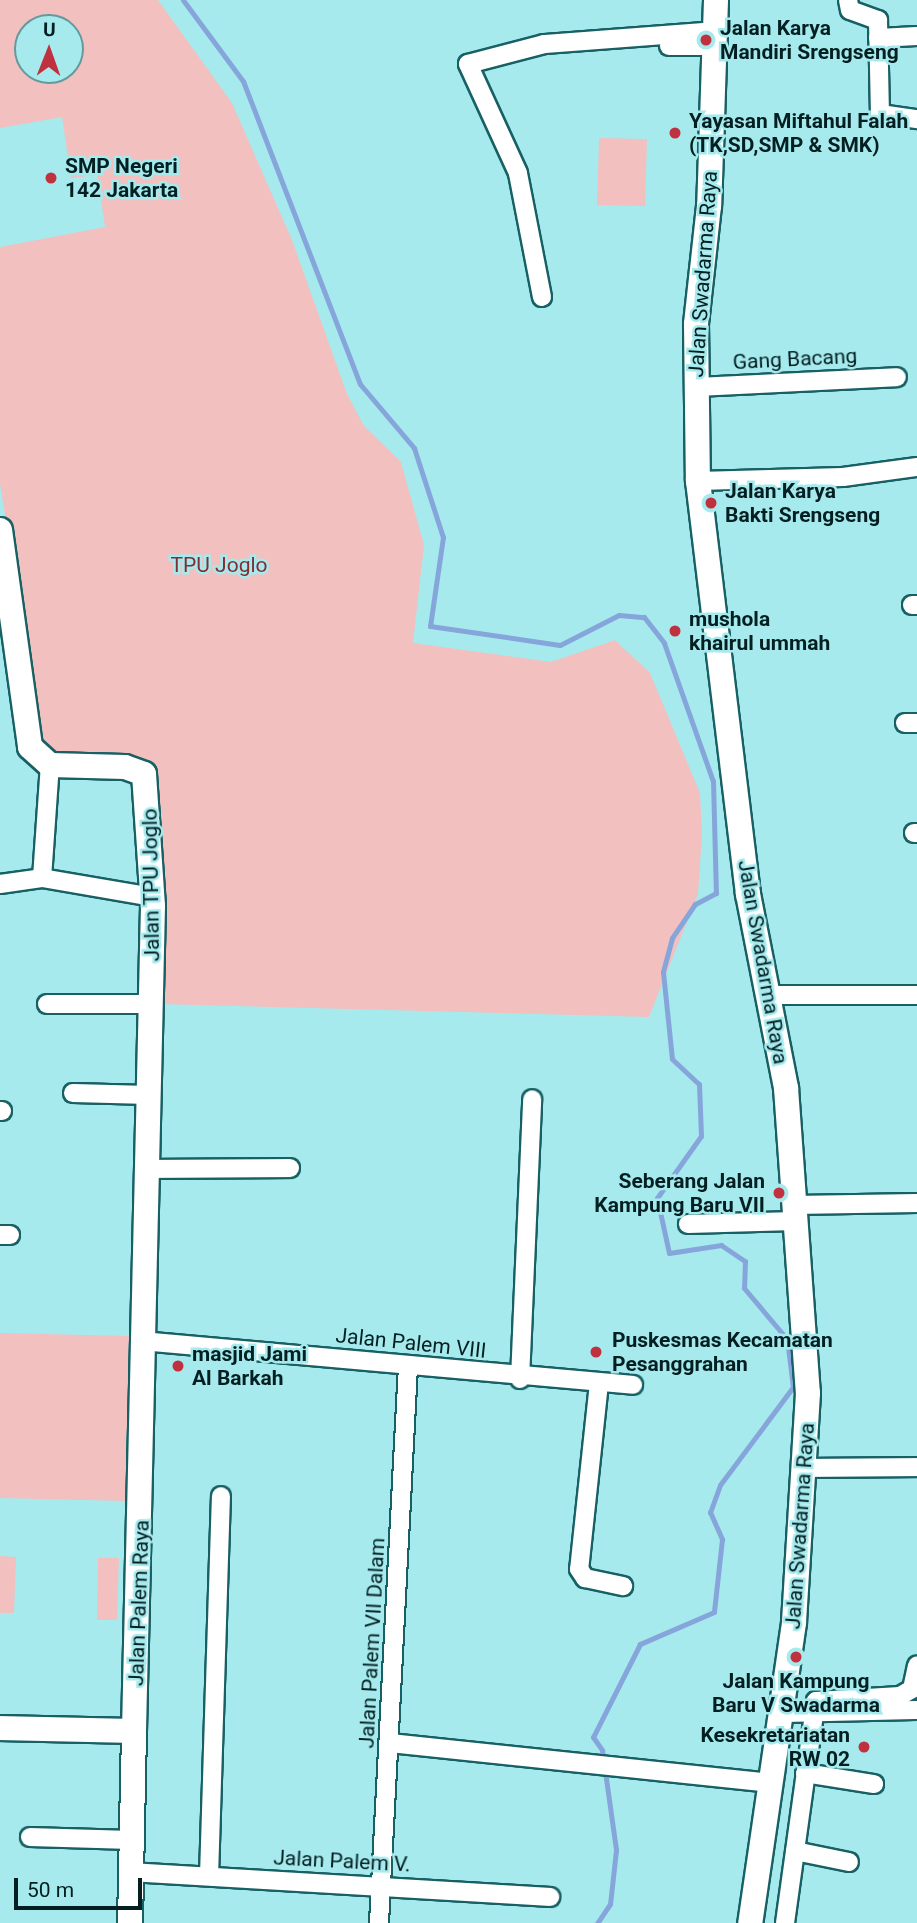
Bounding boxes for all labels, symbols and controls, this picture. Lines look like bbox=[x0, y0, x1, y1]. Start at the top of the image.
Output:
north arrow bbox=[14, 14, 84, 84]
place label: Jalan Karya Mandiri Srengseng bbox=[720, 15, 899, 65]
text: U bbox=[43, 18, 56, 41]
marker: Jalan Karya Mandiri Srengseng bbox=[698, 32, 714, 48]
place label: Yayasan Miftahul Falah (TK,SD,SMP & SMK) bbox=[689, 108, 908, 158]
marker: Yayasan Miftahul Falah (TK,SD,SMP & SMK) bbox=[667, 125, 683, 141]
place label: SMP Negeri 142 Jakarta bbox=[65, 153, 178, 203]
marker: SMP Negeri 142 Jakarta bbox=[43, 170, 59, 186]
street label: Jalan Swadarma Raya bbox=[683, 170, 723, 378]
street label: Gang Bacang bbox=[732, 343, 858, 375]
place label: Jalan Karya Bakti Srengseng bbox=[725, 478, 880, 528]
marker: Jalan Karya Bakti Srengseng bbox=[703, 495, 719, 511]
park label: TPU Joglo bbox=[170, 552, 268, 578]
place label: mushola khairul ummah bbox=[689, 606, 830, 656]
marker: mushola khairul ummah bbox=[667, 623, 683, 639]
street label: Jalan TPU Joglo bbox=[137, 808, 165, 962]
street label: Jalan Swadarma Raya bbox=[733, 858, 793, 1066]
place label: Seberang Jalan Kampung Baru VII bbox=[594, 1168, 765, 1218]
marker: Seberang Jalan Kampung Baru VII bbox=[771, 1185, 787, 1201]
street label: Jalan Palem VIII bbox=[334, 1323, 488, 1363]
place label: Puskesmas Kecamatan Pesanggrahan bbox=[612, 1327, 833, 1377]
place label: masjid Jami Al Barkah bbox=[192, 1341, 307, 1391]
marker: Puskesmas Kecamatan Pesanggrahan bbox=[586, 1342, 606, 1362]
marker: masjid Jami Al Barkah bbox=[170, 1358, 186, 1374]
street label: Jalan Swadarma Raya bbox=[780, 1422, 820, 1630]
street label: Jalan Palem Raya bbox=[124, 1520, 154, 1686]
street label: Jalan Palem VII Dalam bbox=[354, 1537, 390, 1749]
marker: Jalan Kampung Baru V Swadarma bbox=[788, 1649, 804, 1665]
place label: Jalan Kampung Baru V Swadarma bbox=[712, 1668, 880, 1718]
place label: Kesekretariatan RW 02 bbox=[700, 1722, 850, 1772]
marker: Kesekretariatan RW 02 bbox=[856, 1739, 872, 1755]
street label: Jalan Palem V. bbox=[273, 1845, 411, 1877]
scale bar bbox=[18, 1864, 145, 1908]
text: 50 m bbox=[27, 1878, 74, 1902]

